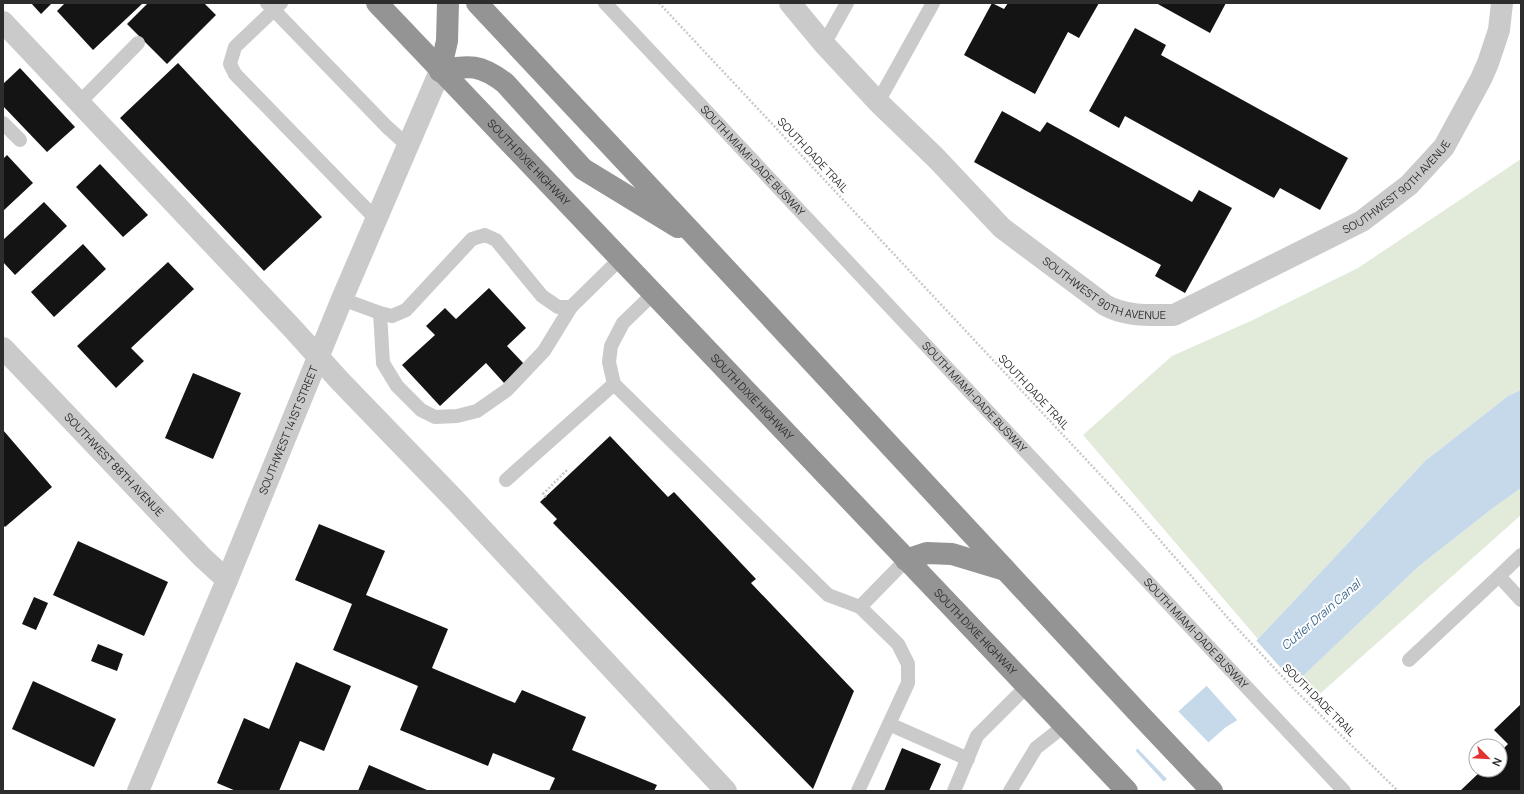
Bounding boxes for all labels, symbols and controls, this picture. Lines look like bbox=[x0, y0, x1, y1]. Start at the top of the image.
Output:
street label: SOUTH MIAMI-DADE BUSWAY bbox=[697, 102, 809, 220]
street label: SOUTH DADE TRAIL bbox=[775, 114, 852, 196]
street label: SOUTH DIXIE HIGHWAY bbox=[484, 116, 574, 209]
street label: SOUTHWEST 90TH AVENUE bbox=[1340, 137, 1453, 237]
street label: SOUTHWEST 90TH AVENUE bbox=[1040, 253, 1166, 322]
street label: SOUTH MIAMI-DADE BUSWAY bbox=[919, 338, 1031, 456]
street label: SOUTH DIXIE HIGHWAY bbox=[708, 350, 798, 444]
street label: SOUTH DADE TRAIL bbox=[996, 351, 1073, 433]
street label: SOUTHWEST 141ST STREET bbox=[255, 363, 321, 497]
street label: SOUTHWEST 88TH AVENUE bbox=[61, 409, 167, 519]
street label: SOUTH MIAMI-DADE BUSWAY bbox=[1141, 574, 1253, 692]
water label: Cutler Drain Canal bbox=[1277, 574, 1366, 654]
street label: SOUTH DIXIE HIGHWAY bbox=[931, 585, 1021, 678]
street label: SOUTH DADE TRAIL bbox=[1280, 660, 1359, 740]
north arrow bbox=[1468, 738, 1508, 778]
text: N bbox=[1489, 756, 1506, 769]

